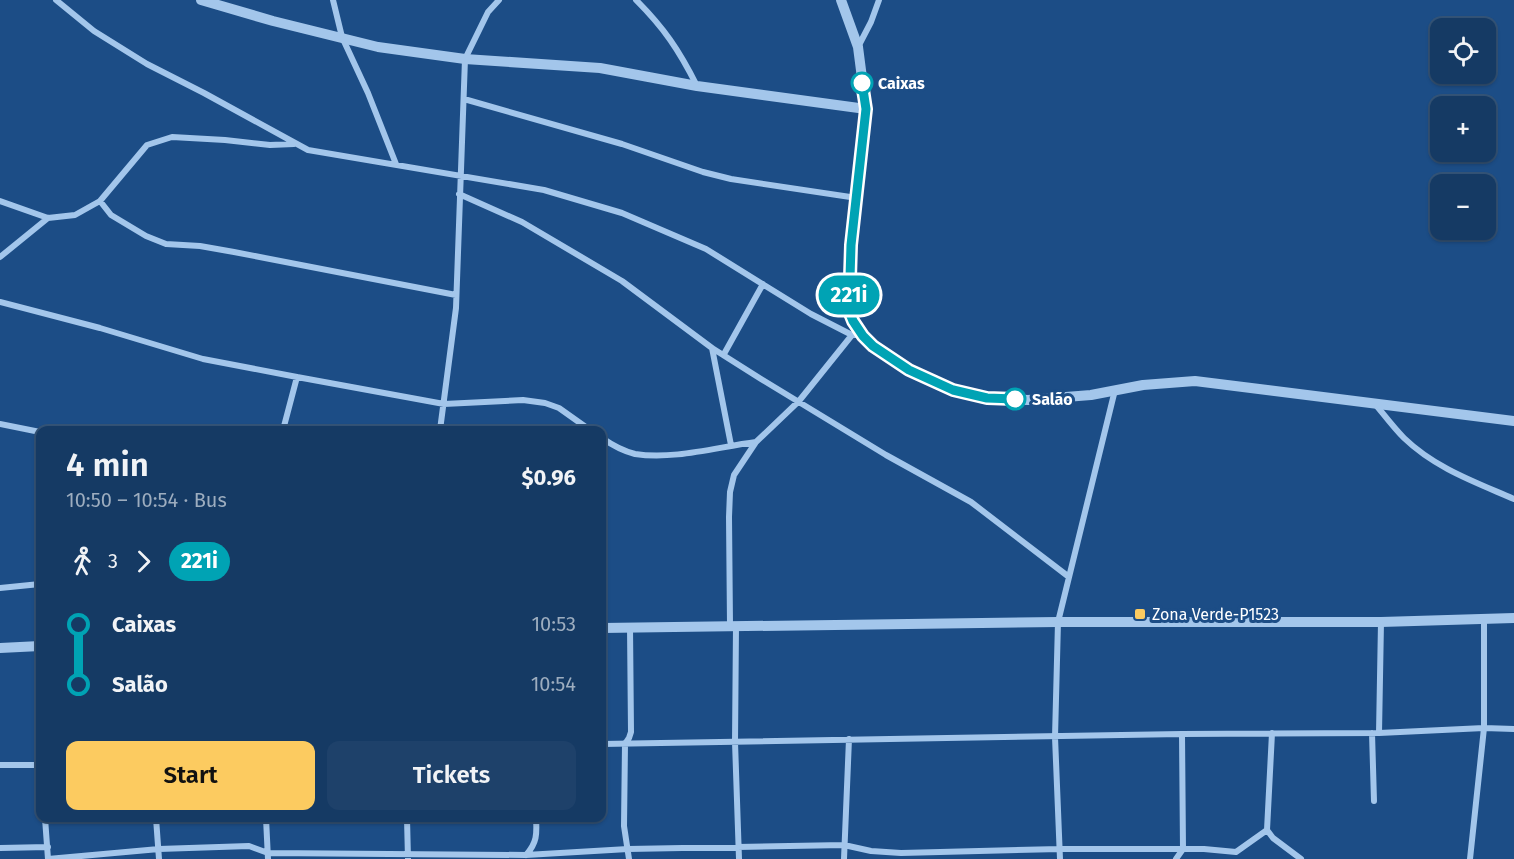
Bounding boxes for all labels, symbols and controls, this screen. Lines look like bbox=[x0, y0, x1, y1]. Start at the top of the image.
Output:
map controls bbox=[1430, 18, 1496, 240]
button: locate bbox=[1430, 18, 1496, 84]
marker: Caixas bbox=[851, 72, 873, 94]
place label: Caixas bbox=[878, 74, 925, 93]
button: + bbox=[1430, 96, 1496, 162]
button: − bbox=[1430, 174, 1496, 240]
line badge: 221i bbox=[807, 276, 891, 314]
text: 221i bbox=[831, 282, 867, 308]
marker: Salão bbox=[1004, 388, 1026, 410]
place label: Salão bbox=[1032, 390, 1073, 409]
text: 4 min bbox=[66, 445, 149, 485]
text: $0.96 bbox=[522, 464, 576, 491]
text: 10:50 – 10:54 · Bus bbox=[66, 488, 227, 512]
icon: walk bbox=[66, 545, 99, 578]
icon: forward bbox=[127, 545, 160, 578]
text: 221i bbox=[181, 548, 218, 574]
text: 3 bbox=[108, 549, 118, 573]
place label: Zona Verde-P1523 bbox=[1152, 605, 1279, 624]
marker: Zona Verde-P1523 bbox=[1133, 607, 1147, 621]
text: Caixas bbox=[112, 611, 176, 638]
text: 10:53 bbox=[531, 612, 576, 636]
text: Salão bbox=[112, 671, 168, 698]
text: 10:54 bbox=[531, 672, 576, 696]
button: Start bbox=[66, 741, 315, 810]
button: Tickets bbox=[327, 741, 576, 810]

